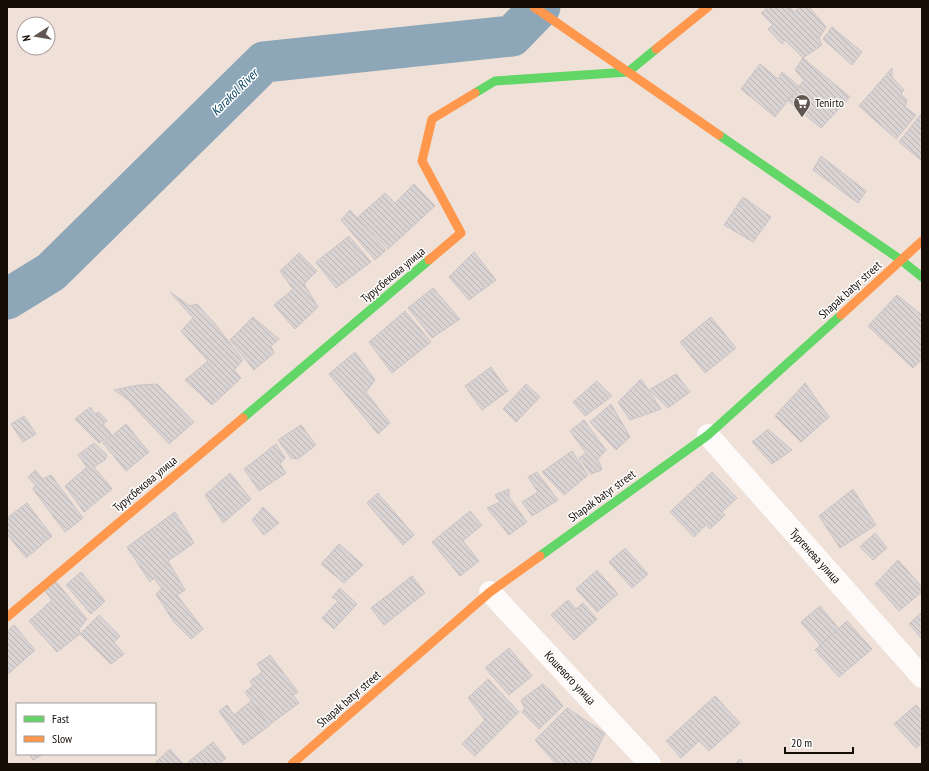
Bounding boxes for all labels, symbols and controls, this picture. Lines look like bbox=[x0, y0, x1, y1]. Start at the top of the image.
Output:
north arrow bbox=[16, 16, 56, 56]
text: N bbox=[19, 34, 34, 42]
water label: Karakol River bbox=[207, 64, 263, 119]
supermarket icon: Tenirto bbox=[792, 93, 812, 118]
place label: Tenirto bbox=[815, 95, 844, 110]
street label: Турусбекова улица bbox=[358, 243, 428, 306]
street label: Shapak batyr street bbox=[815, 257, 885, 322]
street label: Турусбекова улица bbox=[110, 452, 180, 515]
street label: Shapak batyr street bbox=[565, 466, 639, 525]
street label: Тургенева улица bbox=[787, 525, 844, 587]
street label: Кошевого улица bbox=[542, 648, 599, 708]
street label: Shapak batyr street bbox=[314, 666, 384, 730]
legend bbox=[16, 703, 156, 755]
text: Fast bbox=[52, 711, 70, 726]
scale bar bbox=[785, 729, 853, 755]
text: Slow bbox=[52, 731, 73, 746]
text: 20 m bbox=[791, 735, 812, 750]

